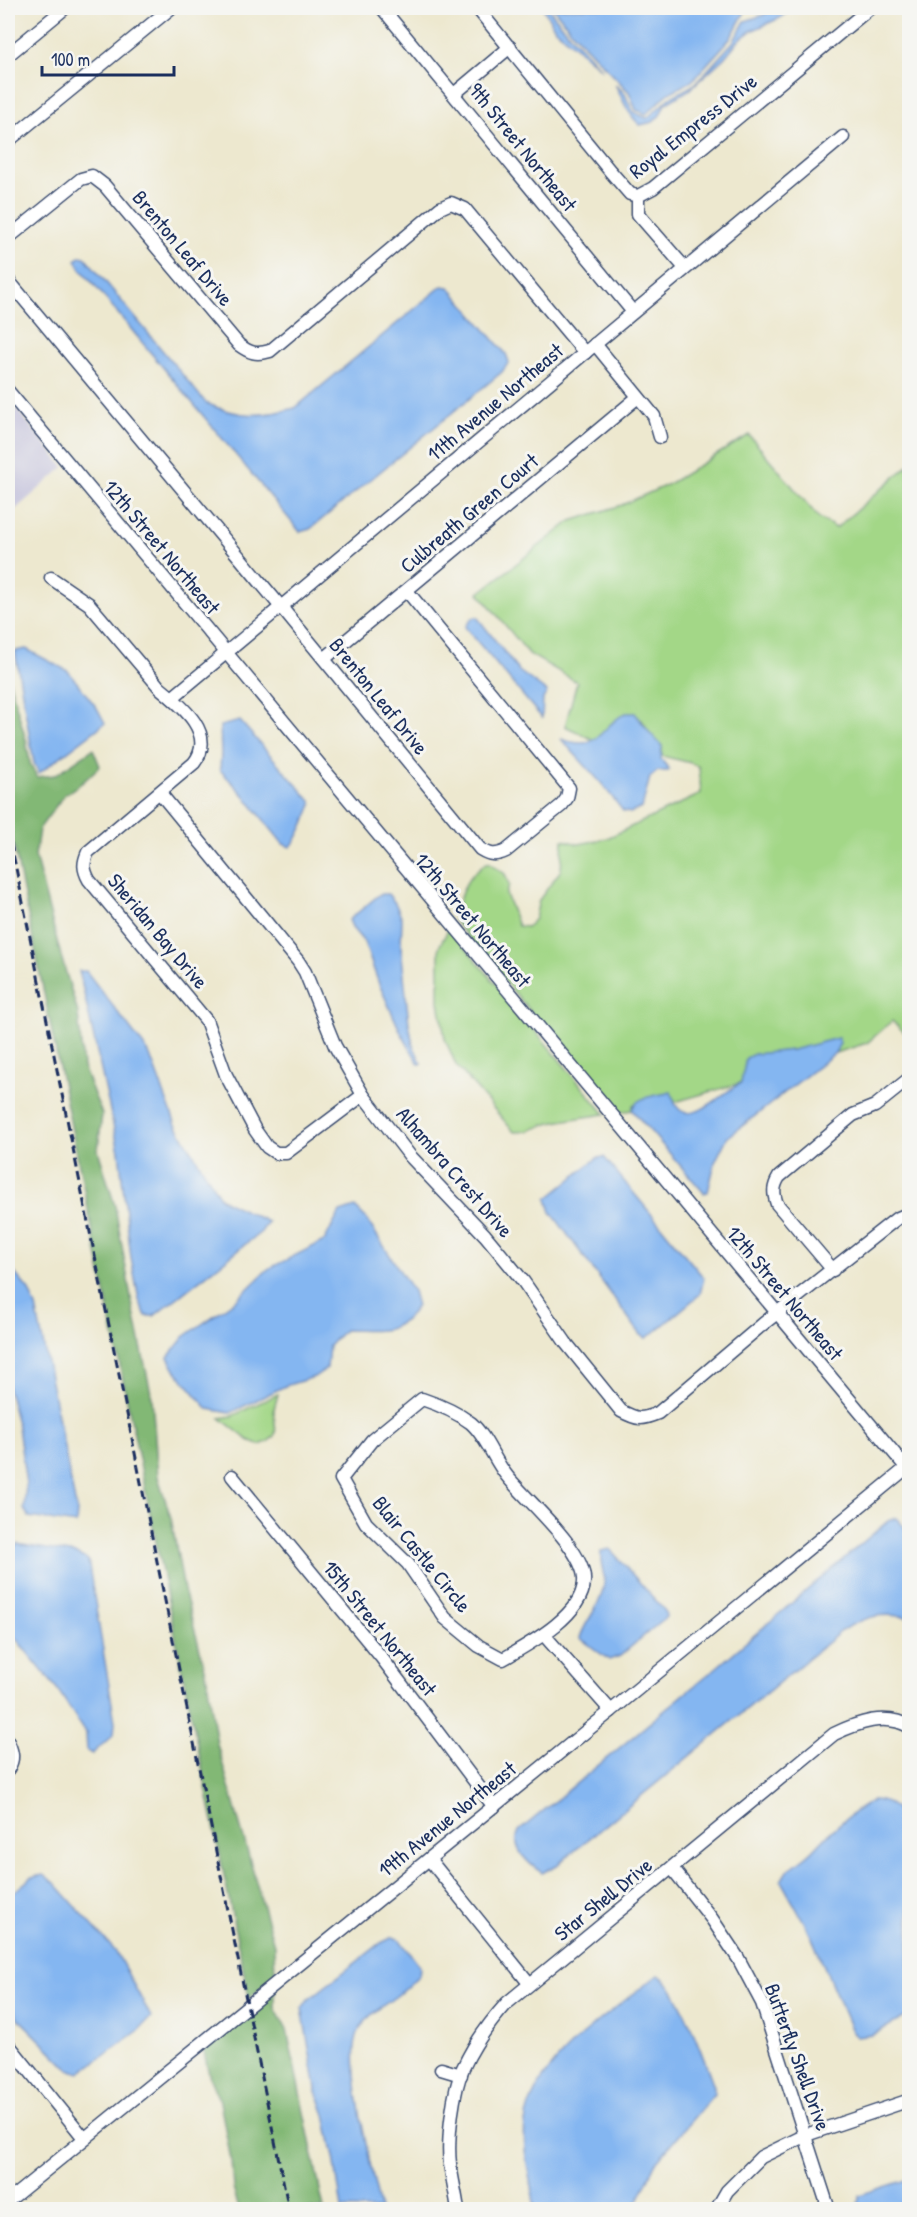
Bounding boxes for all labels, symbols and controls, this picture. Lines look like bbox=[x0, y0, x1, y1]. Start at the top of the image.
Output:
scale bar bbox=[42, 39, 174, 77]
text: 100 m bbox=[51, 47, 90, 72]
street label: Royal Empress Drive bbox=[623, 67, 763, 185]
street label: 9th Street Northeast bbox=[462, 76, 584, 218]
street label: Brenton Leaf Drive bbox=[126, 184, 240, 312]
street label: 11th Avenue Northeast bbox=[421, 336, 570, 468]
street label: Culbreath Green Court bbox=[394, 446, 545, 580]
street label: 12th Street Northeast bbox=[97, 473, 228, 621]
street label: Brenton Leaf Drive bbox=[323, 631, 435, 761]
street label: 12th Street Northeast bbox=[408, 846, 539, 994]
street label: Sheridan Bay Drive bbox=[101, 867, 215, 995]
street label: Alhambra Crest Drive bbox=[390, 1100, 520, 1244]
street label: 12th Street Northeast bbox=[720, 1219, 851, 1367]
street label: Blair Castle Circle bbox=[366, 1490, 478, 1618]
street label: 15th Street Northeast bbox=[316, 1554, 444, 1703]
street label: 19th Avenue Northeast bbox=[372, 1754, 523, 1884]
street label: Star Shell Drive bbox=[548, 1851, 658, 1947]
street label: Butterfly Shell Drive bbox=[758, 1979, 838, 2135]

